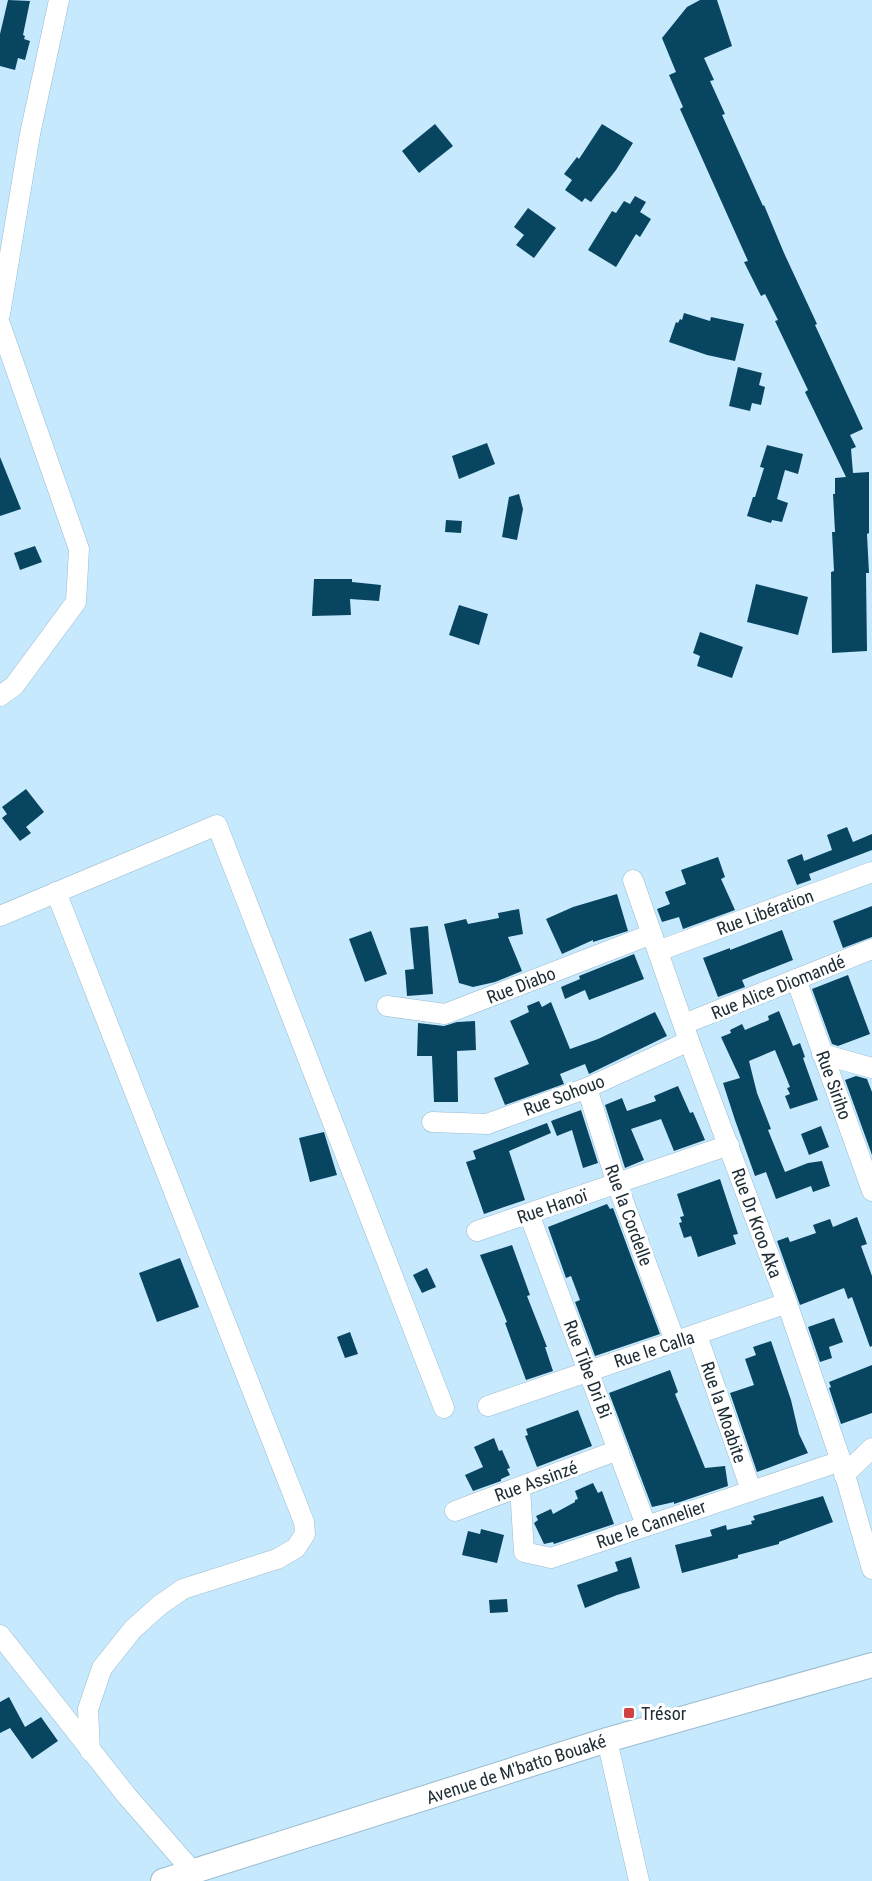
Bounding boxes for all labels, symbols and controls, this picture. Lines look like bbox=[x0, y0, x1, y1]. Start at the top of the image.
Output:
street label: Rue Libération bbox=[714, 885, 816, 939]
street label: Rue Alice Diomandé bbox=[708, 951, 848, 1023]
street label: Rue Diabo bbox=[484, 962, 558, 1008]
street label: Rue Siriho bbox=[812, 1048, 856, 1122]
street label: Rue Sohouo bbox=[521, 1070, 607, 1120]
street label: Rue la Cordelle bbox=[601, 1161, 657, 1269]
street label: Rue Dr Kroo Aka bbox=[727, 1165, 787, 1281]
street label: Rue Hanoï bbox=[514, 1184, 590, 1228]
street label: Rue Tibe Dri Bi bbox=[560, 1317, 616, 1421]
street label: Rue le Calla bbox=[611, 1326, 697, 1372]
street label: Rue la Moabite bbox=[697, 1359, 751, 1465]
street label: Rue Assinzé bbox=[492, 1456, 580, 1506]
street label: Rue le Cannelier bbox=[593, 1495, 709, 1553]
place label: Trésor bbox=[641, 1703, 687, 1724]
marker: Trésor bbox=[622, 1706, 636, 1720]
street label: Avenue de M'batto Bouaké bbox=[423, 1730, 609, 1808]

